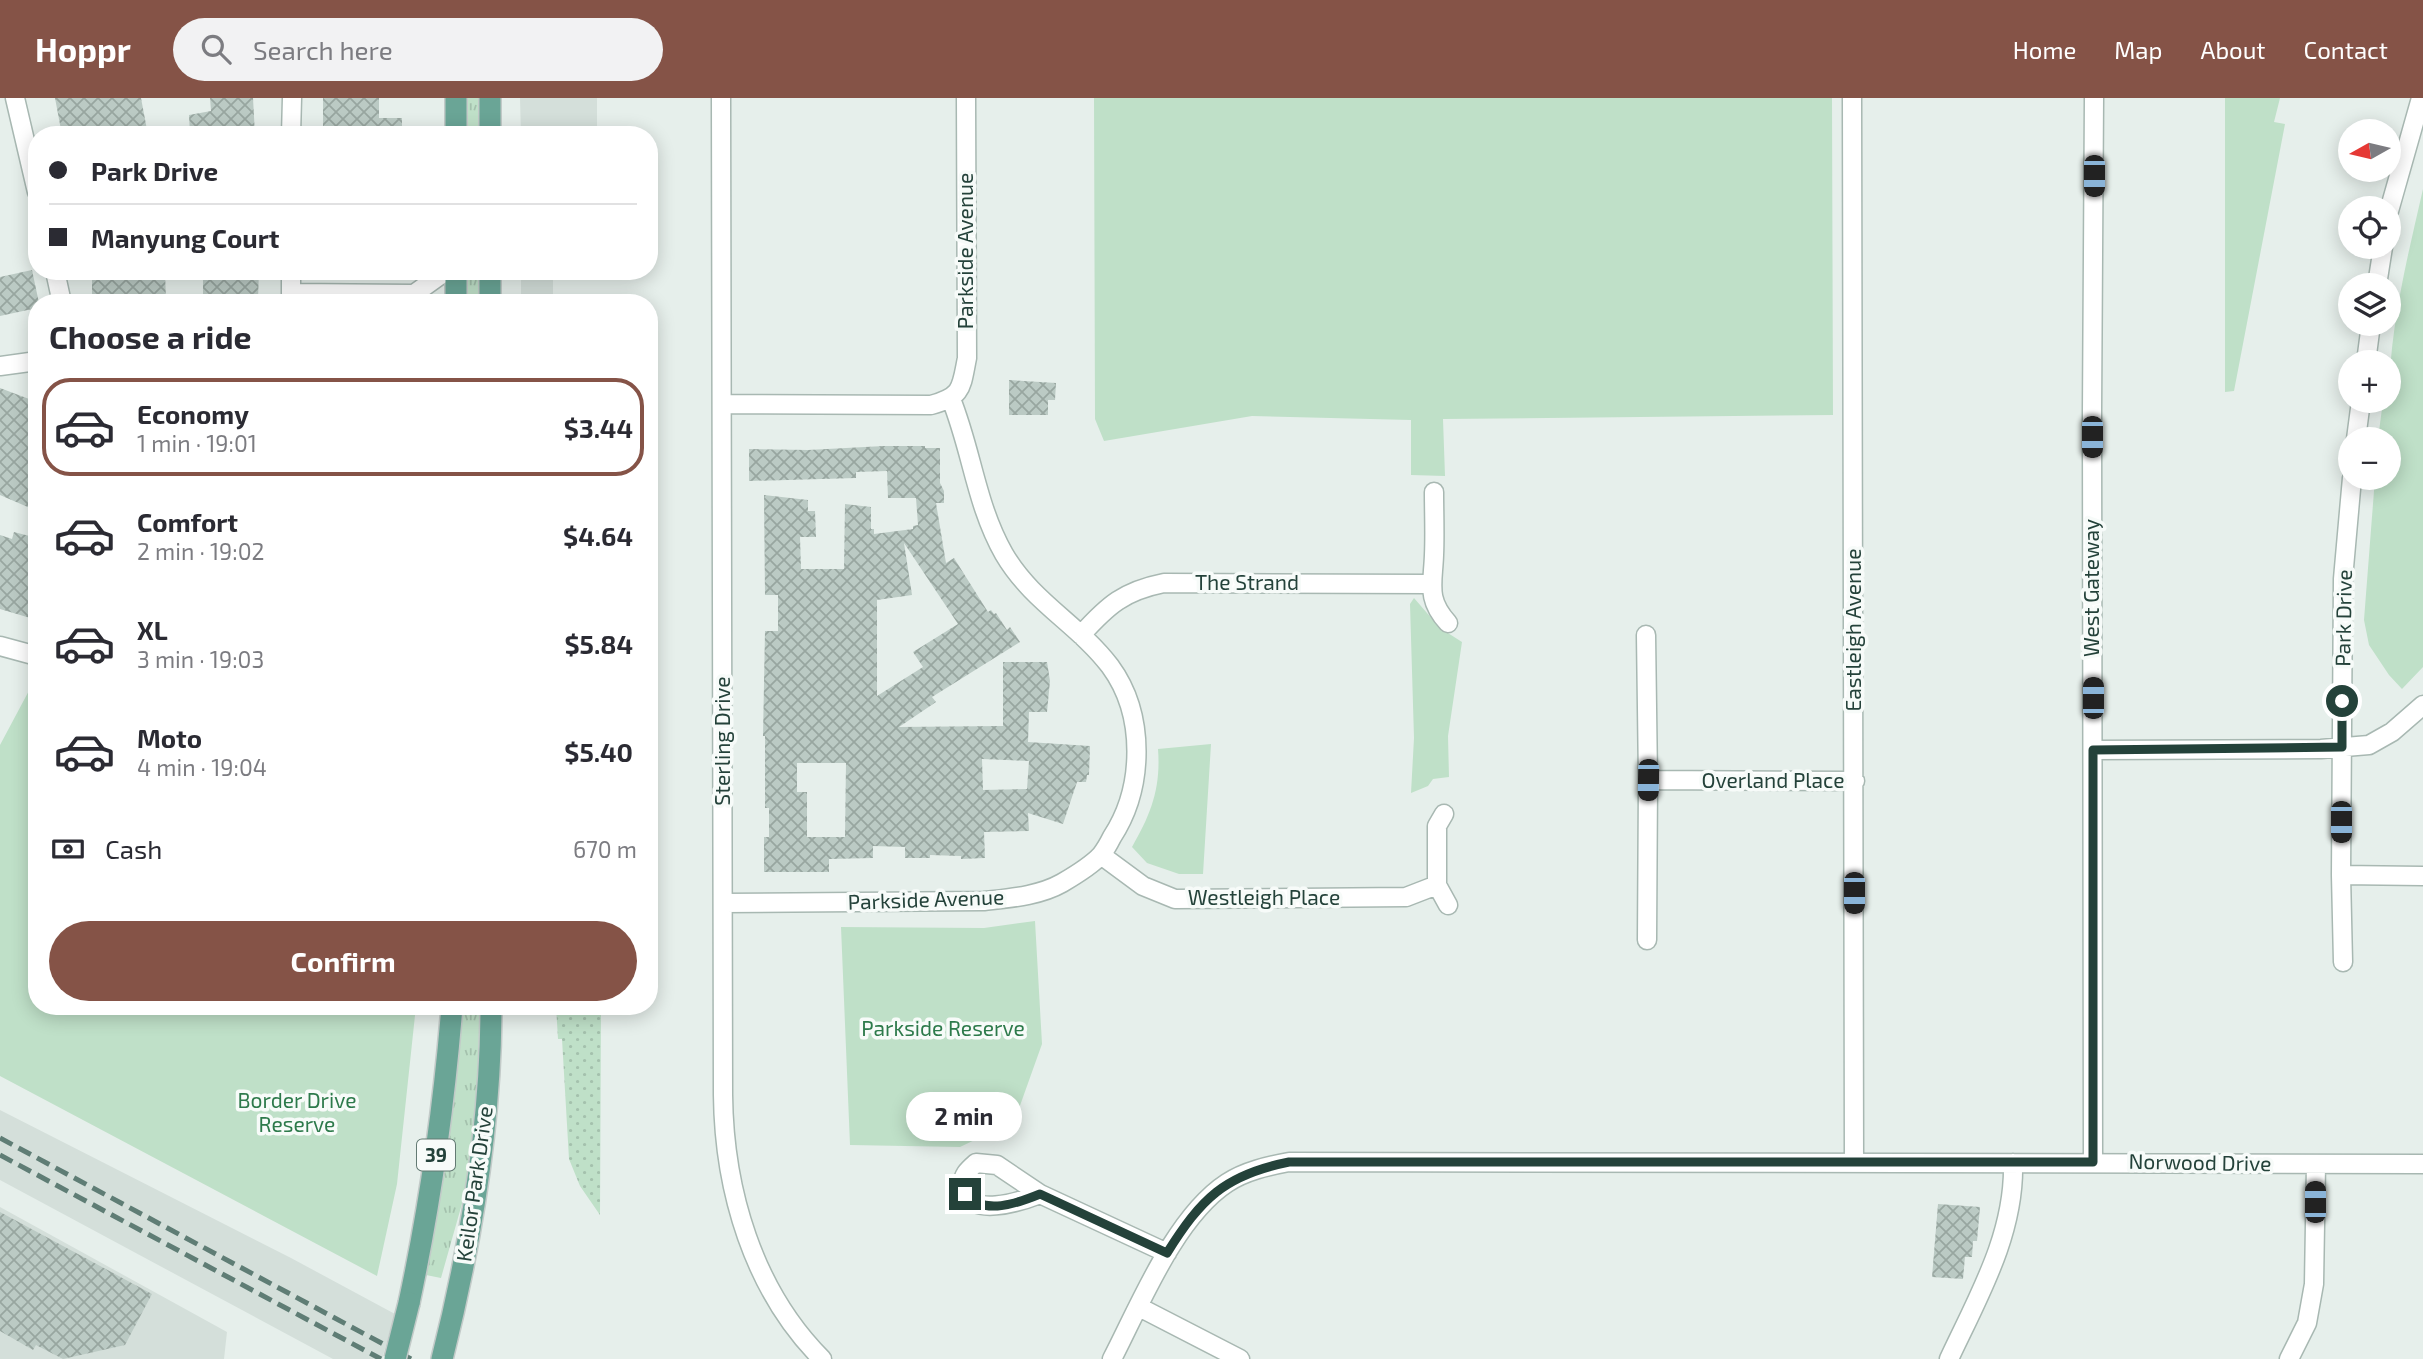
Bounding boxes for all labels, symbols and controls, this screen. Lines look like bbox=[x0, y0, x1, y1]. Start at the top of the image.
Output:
search box bbox=[173, 18, 663, 81]
text: Hoppr bbox=[35, 29, 131, 69]
icon: search bbox=[197, 30, 235, 68]
text: Search here bbox=[253, 34, 393, 65]
text: Home bbox=[2013, 35, 2076, 64]
text: Map bbox=[2114, 35, 2162, 64]
text: About bbox=[2200, 35, 2266, 64]
text: Contact bbox=[2304, 35, 2388, 64]
north arrow bbox=[2338, 119, 2401, 182]
map controls bbox=[2338, 119, 2401, 490]
text: Park Drive bbox=[91, 155, 218, 186]
car bbox=[2084, 155, 2105, 197]
street label: Parkside Avenue bbox=[952, 173, 977, 329]
button: locate bbox=[2338, 196, 2401, 259]
text: Manyung Court bbox=[91, 222, 280, 253]
button: layers bbox=[2338, 273, 2401, 336]
text: Choose a ride bbox=[49, 317, 252, 355]
button: + bbox=[2338, 350, 2401, 413]
icon: car bbox=[53, 396, 116, 459]
text: Economy bbox=[137, 398, 249, 429]
text: $3.44 bbox=[564, 412, 633, 443]
car bbox=[2082, 416, 2103, 458]
button: − bbox=[2338, 427, 2401, 490]
text: 1 min · 19:01 bbox=[137, 429, 257, 457]
icon: car bbox=[53, 504, 116, 567]
text: Comfort bbox=[137, 506, 238, 537]
street label: West Gateway bbox=[2078, 519, 2103, 657]
text: $4.64 bbox=[563, 520, 633, 551]
text: 2 min · 19:02 bbox=[137, 537, 265, 565]
street label: Eastleigh Avenue bbox=[1840, 548, 1865, 712]
street label: The Strand bbox=[1195, 569, 1299, 594]
street label: Park Drive bbox=[2329, 569, 2356, 667]
icon: car bbox=[53, 612, 116, 675]
text: XL bbox=[137, 614, 168, 645]
text: $5.84 bbox=[564, 628, 633, 659]
text: 3 min · 19:03 bbox=[137, 645, 264, 673]
street label: Sterling Drive bbox=[709, 676, 734, 806]
car bbox=[2083, 677, 2104, 719]
route start bbox=[2326, 685, 2358, 717]
icon: car bbox=[53, 720, 116, 783]
text: Moto bbox=[137, 722, 202, 753]
text: $5.40 bbox=[564, 736, 633, 767]
text: 4 min · 19:04 bbox=[137, 753, 267, 781]
car bbox=[1638, 759, 1659, 801]
street label: Overland Place bbox=[1702, 767, 1844, 792]
car bbox=[2331, 801, 2352, 843]
icon: cash bbox=[49, 830, 87, 868]
text: Cash bbox=[105, 833, 162, 864]
text: 670 m bbox=[573, 835, 637, 863]
car bbox=[1844, 872, 1865, 914]
street label: Parkside Avenue bbox=[847, 883, 1005, 914]
street label: Westleigh Place bbox=[1188, 884, 1340, 909]
button: Confirm bbox=[49, 921, 637, 1001]
park label: Parkside Reserve bbox=[861, 1015, 1025, 1040]
park label: Border Drive Reserve bbox=[238, 1087, 357, 1136]
callout: 2 min bbox=[907, 1093, 1023, 1142]
text: 2 min bbox=[935, 1102, 993, 1130]
street label: Keilor Park Drive bbox=[450, 1104, 497, 1263]
road number: 39 bbox=[417, 1140, 455, 1170]
street label: Norwood Drive bbox=[2128, 1148, 2272, 1175]
route end bbox=[949, 1178, 981, 1210]
car bbox=[2305, 1181, 2326, 1223]

